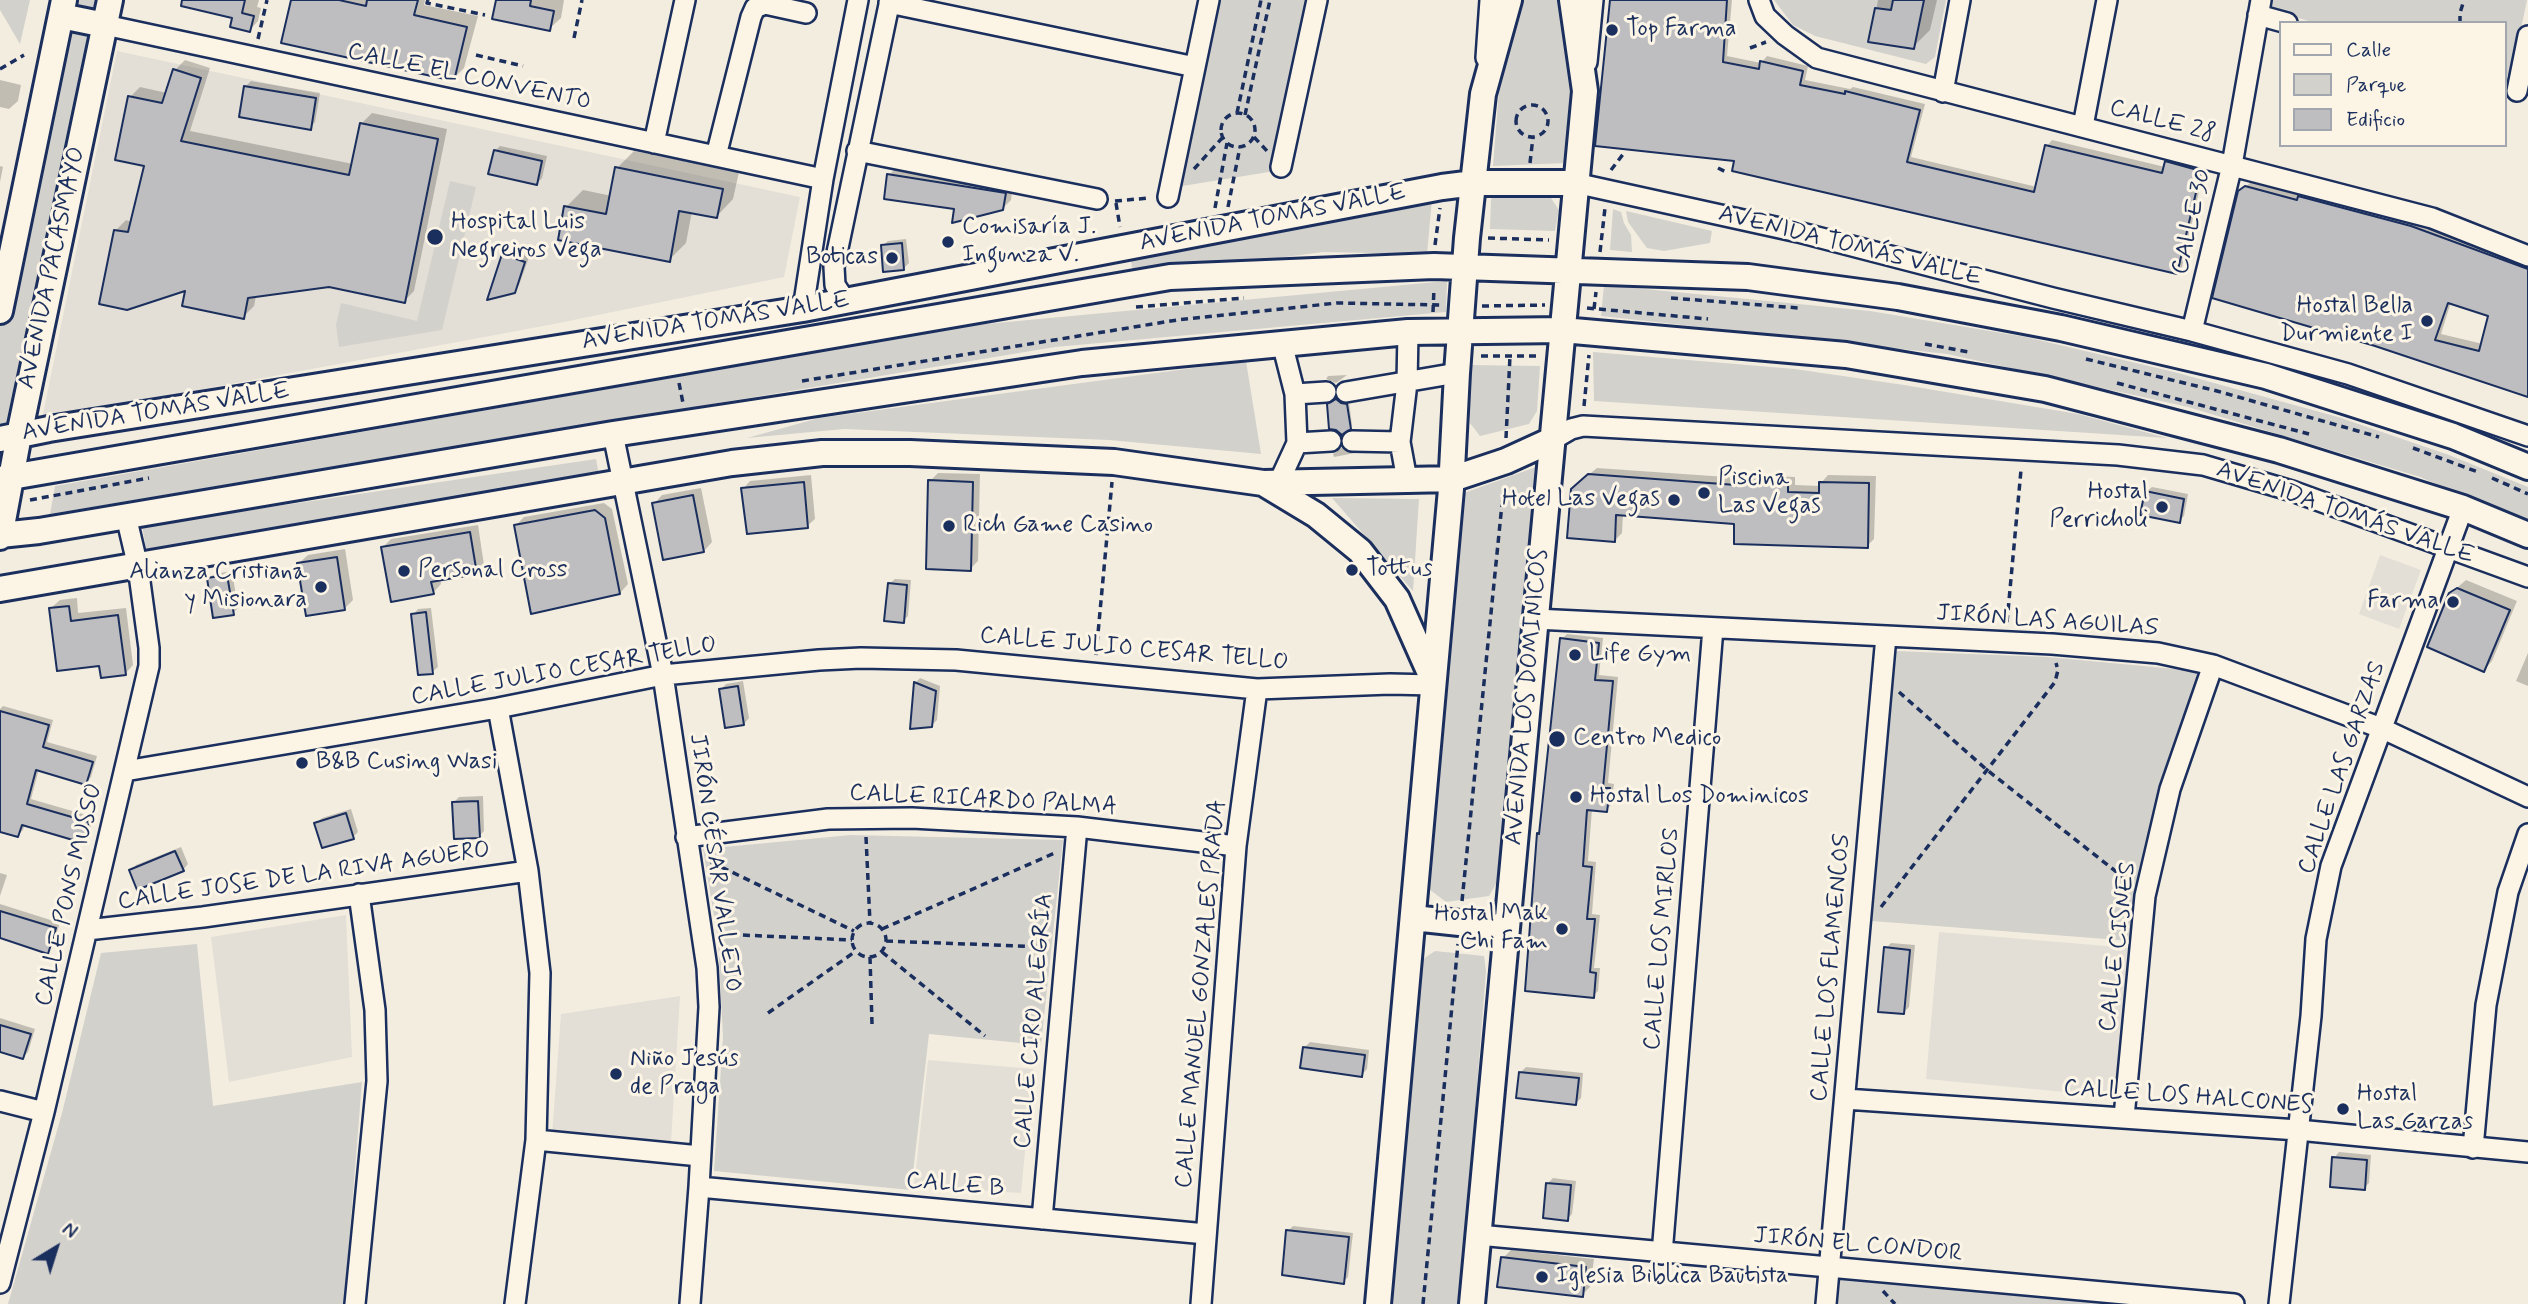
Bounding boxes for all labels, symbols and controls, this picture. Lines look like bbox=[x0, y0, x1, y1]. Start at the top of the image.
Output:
place label: Top Farma bbox=[1626, 16, 1737, 44]
legend bbox=[2280, 21, 2507, 147]
marker: Top Farma bbox=[1604, 22, 1620, 38]
text: Calle bbox=[2346, 36, 2391, 64]
street label: CALLE EL CONVENTO bbox=[345, 38, 593, 118]
text: Parque bbox=[2346, 71, 2406, 99]
street label: CALLE 28 bbox=[2106, 94, 2218, 150]
text: Edificio bbox=[2346, 106, 2405, 134]
street label: AVENIDA PACASMAYO bbox=[13, 144, 93, 392]
street label: CALLE 30 bbox=[2167, 166, 2219, 278]
street label: AVENIDA TOMÁS VALLE bbox=[1137, 179, 1409, 259]
street label: AVENIDA TOMÁS VALLE bbox=[1715, 200, 1985, 294]
place label: Hospital Luis Negreiros Vega bbox=[451, 209, 602, 265]
place label: Comisaría J. Ingunza V. bbox=[962, 214, 1096, 270]
marker: Hospital Luis Negreiros Vega bbox=[425, 227, 445, 247]
marker: Comisaría J. Ingunza V. bbox=[940, 234, 956, 250]
place label: Boticas bbox=[806, 244, 878, 272]
marker: Boticas bbox=[884, 250, 900, 266]
street label: AVENIDA TOMÁS VALLE bbox=[580, 287, 852, 357]
place label: Hostal Bella Durmiente I bbox=[2280, 293, 2413, 349]
marker: Hostal Bella Durmiente I bbox=[2419, 313, 2435, 329]
street label: AVENIDA TOMÁS VALLE bbox=[20, 378, 292, 448]
street label: AVENIDA TOMÁS VALLE bbox=[2212, 456, 2478, 572]
place label: Piscina Las Vegas bbox=[1718, 465, 1821, 521]
place label: Hostal Perricholi bbox=[2049, 479, 2148, 535]
marker: Piscina Las Vegas bbox=[1696, 485, 1712, 501]
place label: Hotel Las Vegas bbox=[1502, 486, 1660, 514]
marker: Hotel Las Vegas bbox=[1666, 492, 1682, 508]
marker: Hostal Perricholi bbox=[2154, 499, 2170, 515]
place label: Rich Game Casino bbox=[963, 512, 1153, 540]
marker: Rich Game Casino bbox=[941, 518, 957, 534]
street label: AVENIDA LOS DOMINICOS bbox=[1501, 547, 1555, 847]
place label: Tottus bbox=[1366, 556, 1433, 584]
place label: Personal Cross bbox=[418, 557, 568, 585]
place label: Alianza Cristiana y Misionara bbox=[129, 559, 307, 615]
marker: Tottus bbox=[1344, 562, 1360, 578]
marker: Personal Cross bbox=[396, 563, 412, 579]
marker: Alianza Cristiana y Misionara bbox=[313, 579, 329, 595]
place label: Farma bbox=[2367, 588, 2439, 616]
marker: Farma bbox=[2445, 594, 2461, 610]
street label: JIRÓN LAS AGUILAS bbox=[1935, 600, 2159, 644]
street label: CALLE JULIO CESAR TELLO bbox=[978, 622, 1290, 678]
street label: CALLE JULIO CESAR TELLO bbox=[409, 631, 719, 713]
place label: Life Gym bbox=[1589, 641, 1691, 669]
marker: Life Gym bbox=[1567, 647, 1583, 663]
street label: CALLE LAS GARZAS bbox=[2293, 658, 2393, 878]
place label: Centro Medico bbox=[1573, 725, 1721, 753]
marker: Centro Medico bbox=[1547, 729, 1567, 749]
street label: JIRÓN CÉSAR VALLEJO bbox=[682, 732, 746, 994]
place label: B&B Cusing Wasi bbox=[316, 749, 497, 777]
marker: B&B Cusing Wasi bbox=[294, 755, 310, 771]
street label: CALLE RICARDO PALMA bbox=[848, 780, 1118, 822]
street label: CALLE PONS MUSSO bbox=[30, 781, 110, 1009]
place label: Hostal Los Dominicos bbox=[1590, 783, 1809, 811]
marker: Hostal Los Dominicos bbox=[1568, 789, 1584, 805]
street label: CALLE MANUEL GONZALES PRADA bbox=[1171, 798, 1233, 1190]
street label: CALLE LOS MIRLOS bbox=[1639, 827, 1687, 1051]
street label: CALLE LOS FLAMENCOS bbox=[1806, 833, 1858, 1103]
street label: CALLE JOSE DE LA RIVA AGUERO bbox=[116, 837, 492, 917]
street label: CALLE CISNES bbox=[2094, 860, 2144, 1034]
street label: CALLE CIRO ALEGRÍA bbox=[1009, 892, 1061, 1150]
place label: Hostal Mak Chi Fam bbox=[1434, 901, 1548, 957]
marker: Hostal Mak Chi Fam bbox=[1554, 921, 1570, 937]
place label: Niño Jesús de Praga bbox=[630, 1046, 739, 1102]
marker: Niño Jesús de Praga bbox=[608, 1066, 624, 1082]
street label: CALLE LOS HALCONES bbox=[2062, 1075, 2314, 1121]
place label: Hostal Las Garzas bbox=[2357, 1081, 2473, 1137]
marker: Hostal Las Garzas bbox=[2335, 1101, 2351, 1117]
street label: CALLE B bbox=[905, 1167, 1005, 1205]
north arrow bbox=[21, 1213, 91, 1283]
text: N bbox=[57, 1217, 82, 1245]
street label: JIRÓN EL CONDOR bbox=[1752, 1223, 1964, 1269]
place label: Iglesia Biblica Bautista bbox=[1556, 1263, 1788, 1291]
marker: Iglesia Biblica Bautista bbox=[1534, 1269, 1550, 1285]

